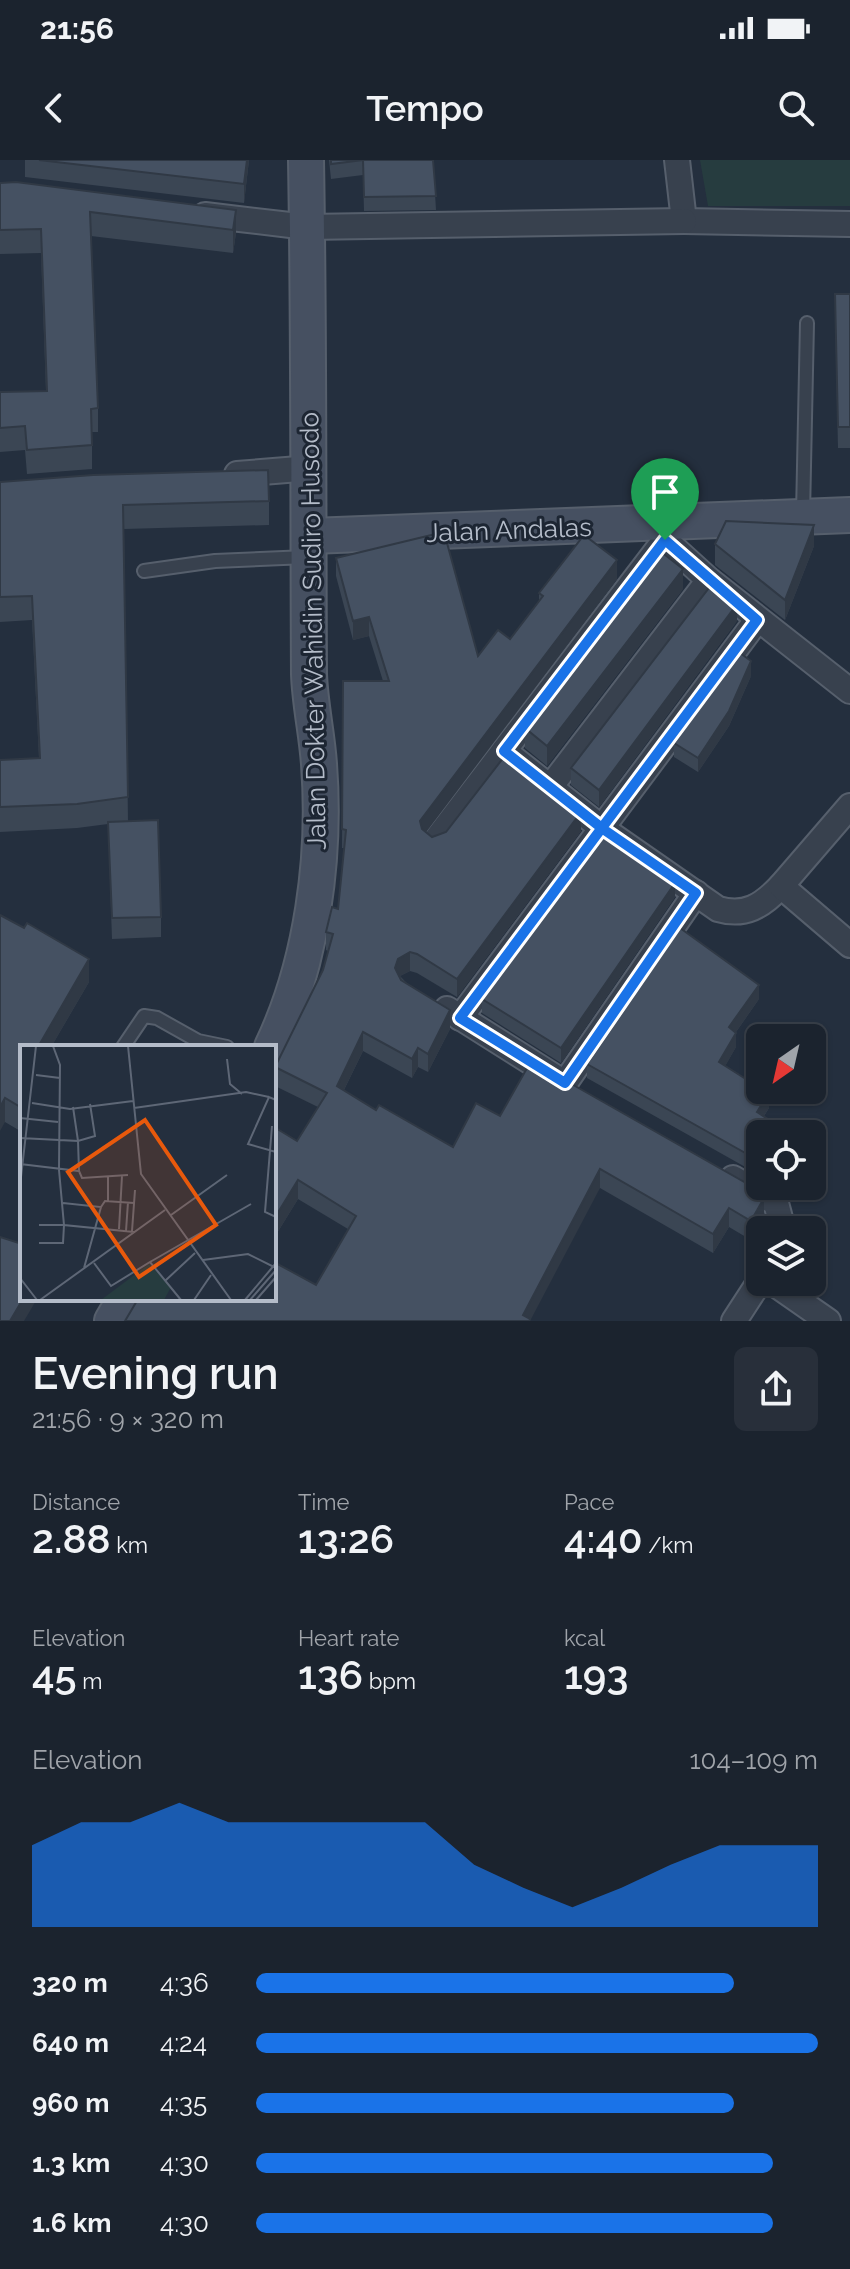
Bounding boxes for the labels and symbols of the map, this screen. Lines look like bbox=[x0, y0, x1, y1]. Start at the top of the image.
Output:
street label: Jalan Dokter Wahidin Sudiro Husodo bbox=[294, 412, 332, 850]
pin bbox=[631, 458, 699, 540]
street label: Jalan Andalas bbox=[426, 512, 592, 548]
north arrow bbox=[746, 1024, 826, 1104]
inset map bbox=[20, 1045, 276, 1301]

